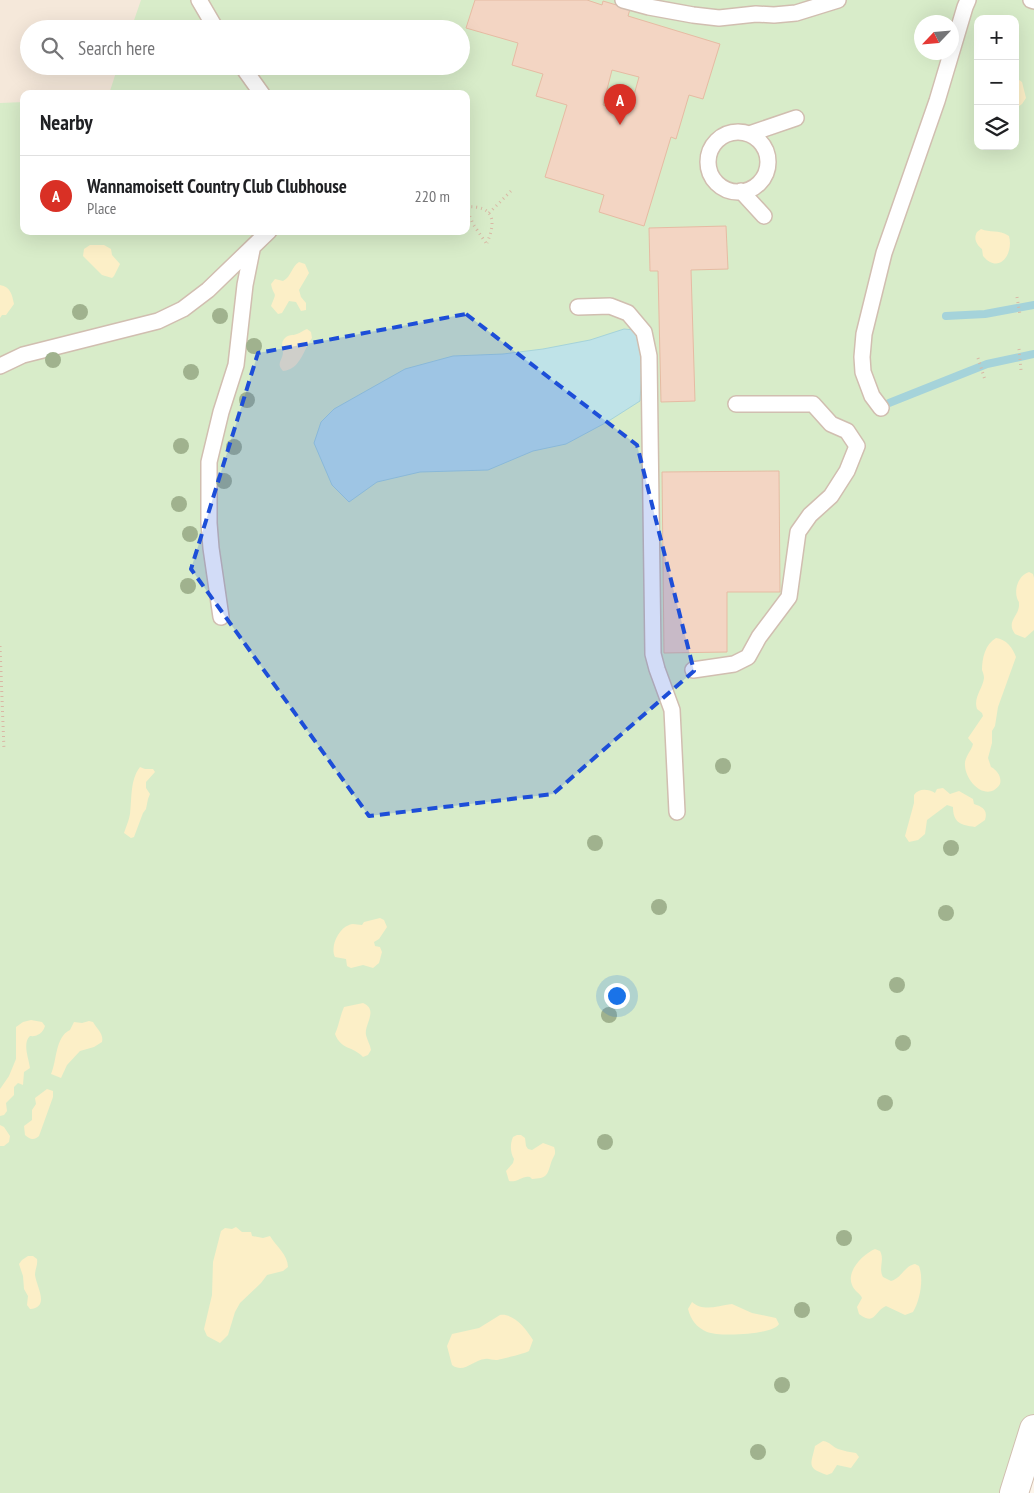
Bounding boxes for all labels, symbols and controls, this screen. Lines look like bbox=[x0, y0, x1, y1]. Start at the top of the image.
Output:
north arrow bbox=[914, 15, 959, 60]
map controls bbox=[974, 15, 1019, 150]
button: + bbox=[974, 15, 1019, 60]
search box bbox=[20, 20, 470, 75]
icon: search bbox=[38, 34, 66, 62]
text: Search here bbox=[78, 36, 155, 60]
button: − bbox=[974, 60, 1019, 105]
pin: A bbox=[604, 84, 636, 125]
button: layers bbox=[974, 105, 1019, 150]
text: Nearby bbox=[40, 109, 93, 136]
text: Wannamoisett Country Club Clubhouse bbox=[87, 174, 347, 198]
text: A bbox=[52, 186, 60, 206]
text: 220 m bbox=[415, 186, 450, 206]
text: Place bbox=[87, 198, 116, 218]
your location bbox=[604, 983, 630, 1009]

